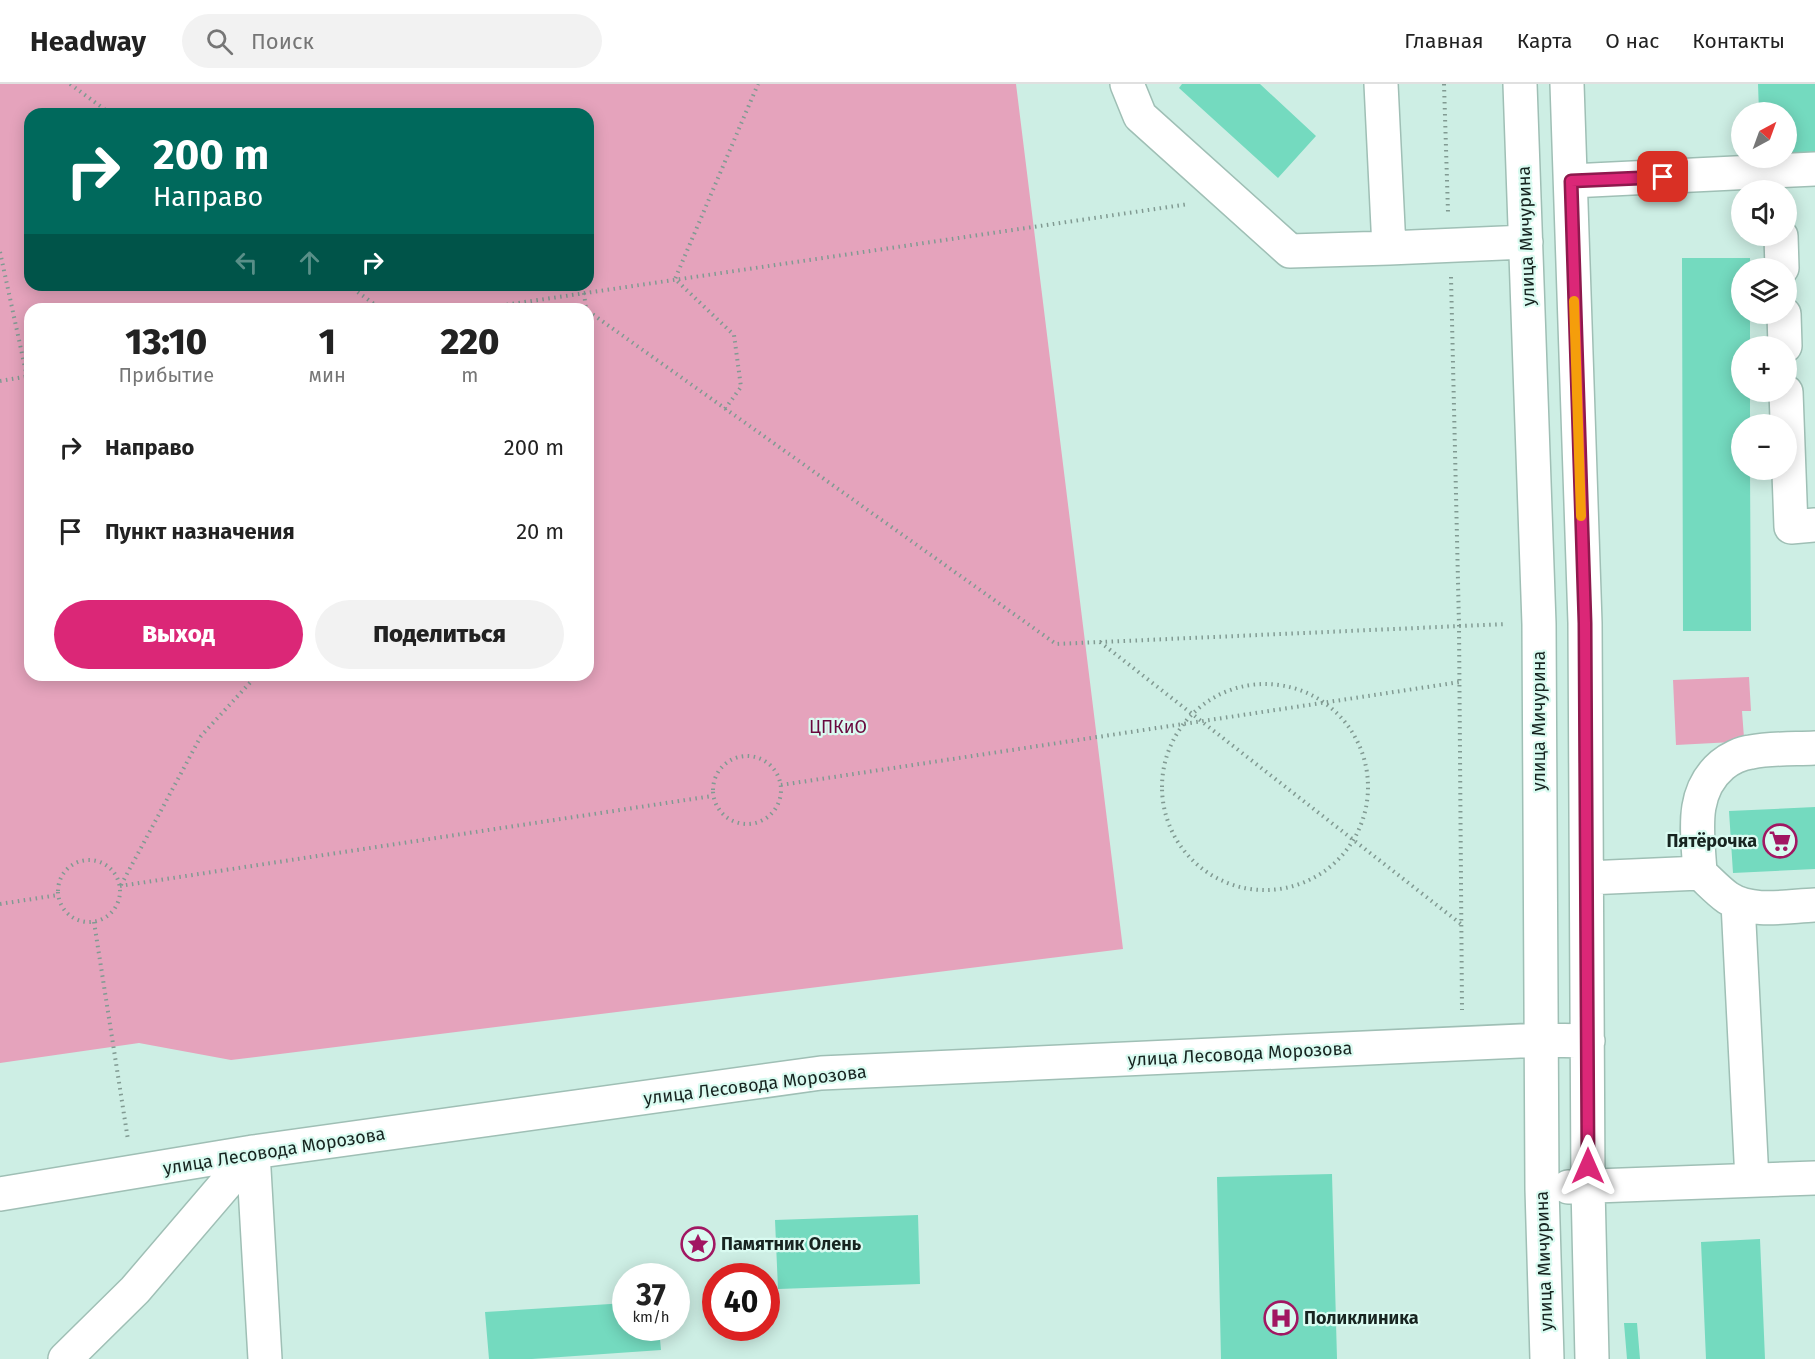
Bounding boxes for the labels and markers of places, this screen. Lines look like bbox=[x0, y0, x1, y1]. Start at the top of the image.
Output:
pin bbox=[1637, 151, 1688, 202]
supermarket icon: Пятёрочка bbox=[1762, 823, 1798, 859]
place label: Пятёрочка bbox=[1666, 830, 1757, 852]
place icon: Памятник Олень bbox=[680, 1226, 716, 1262]
place label: Памятник Олень bbox=[721, 1233, 862, 1255]
hospital icon: Поликлиника bbox=[1263, 1300, 1299, 1336]
place label: Поликлиника bbox=[1304, 1307, 1419, 1329]

